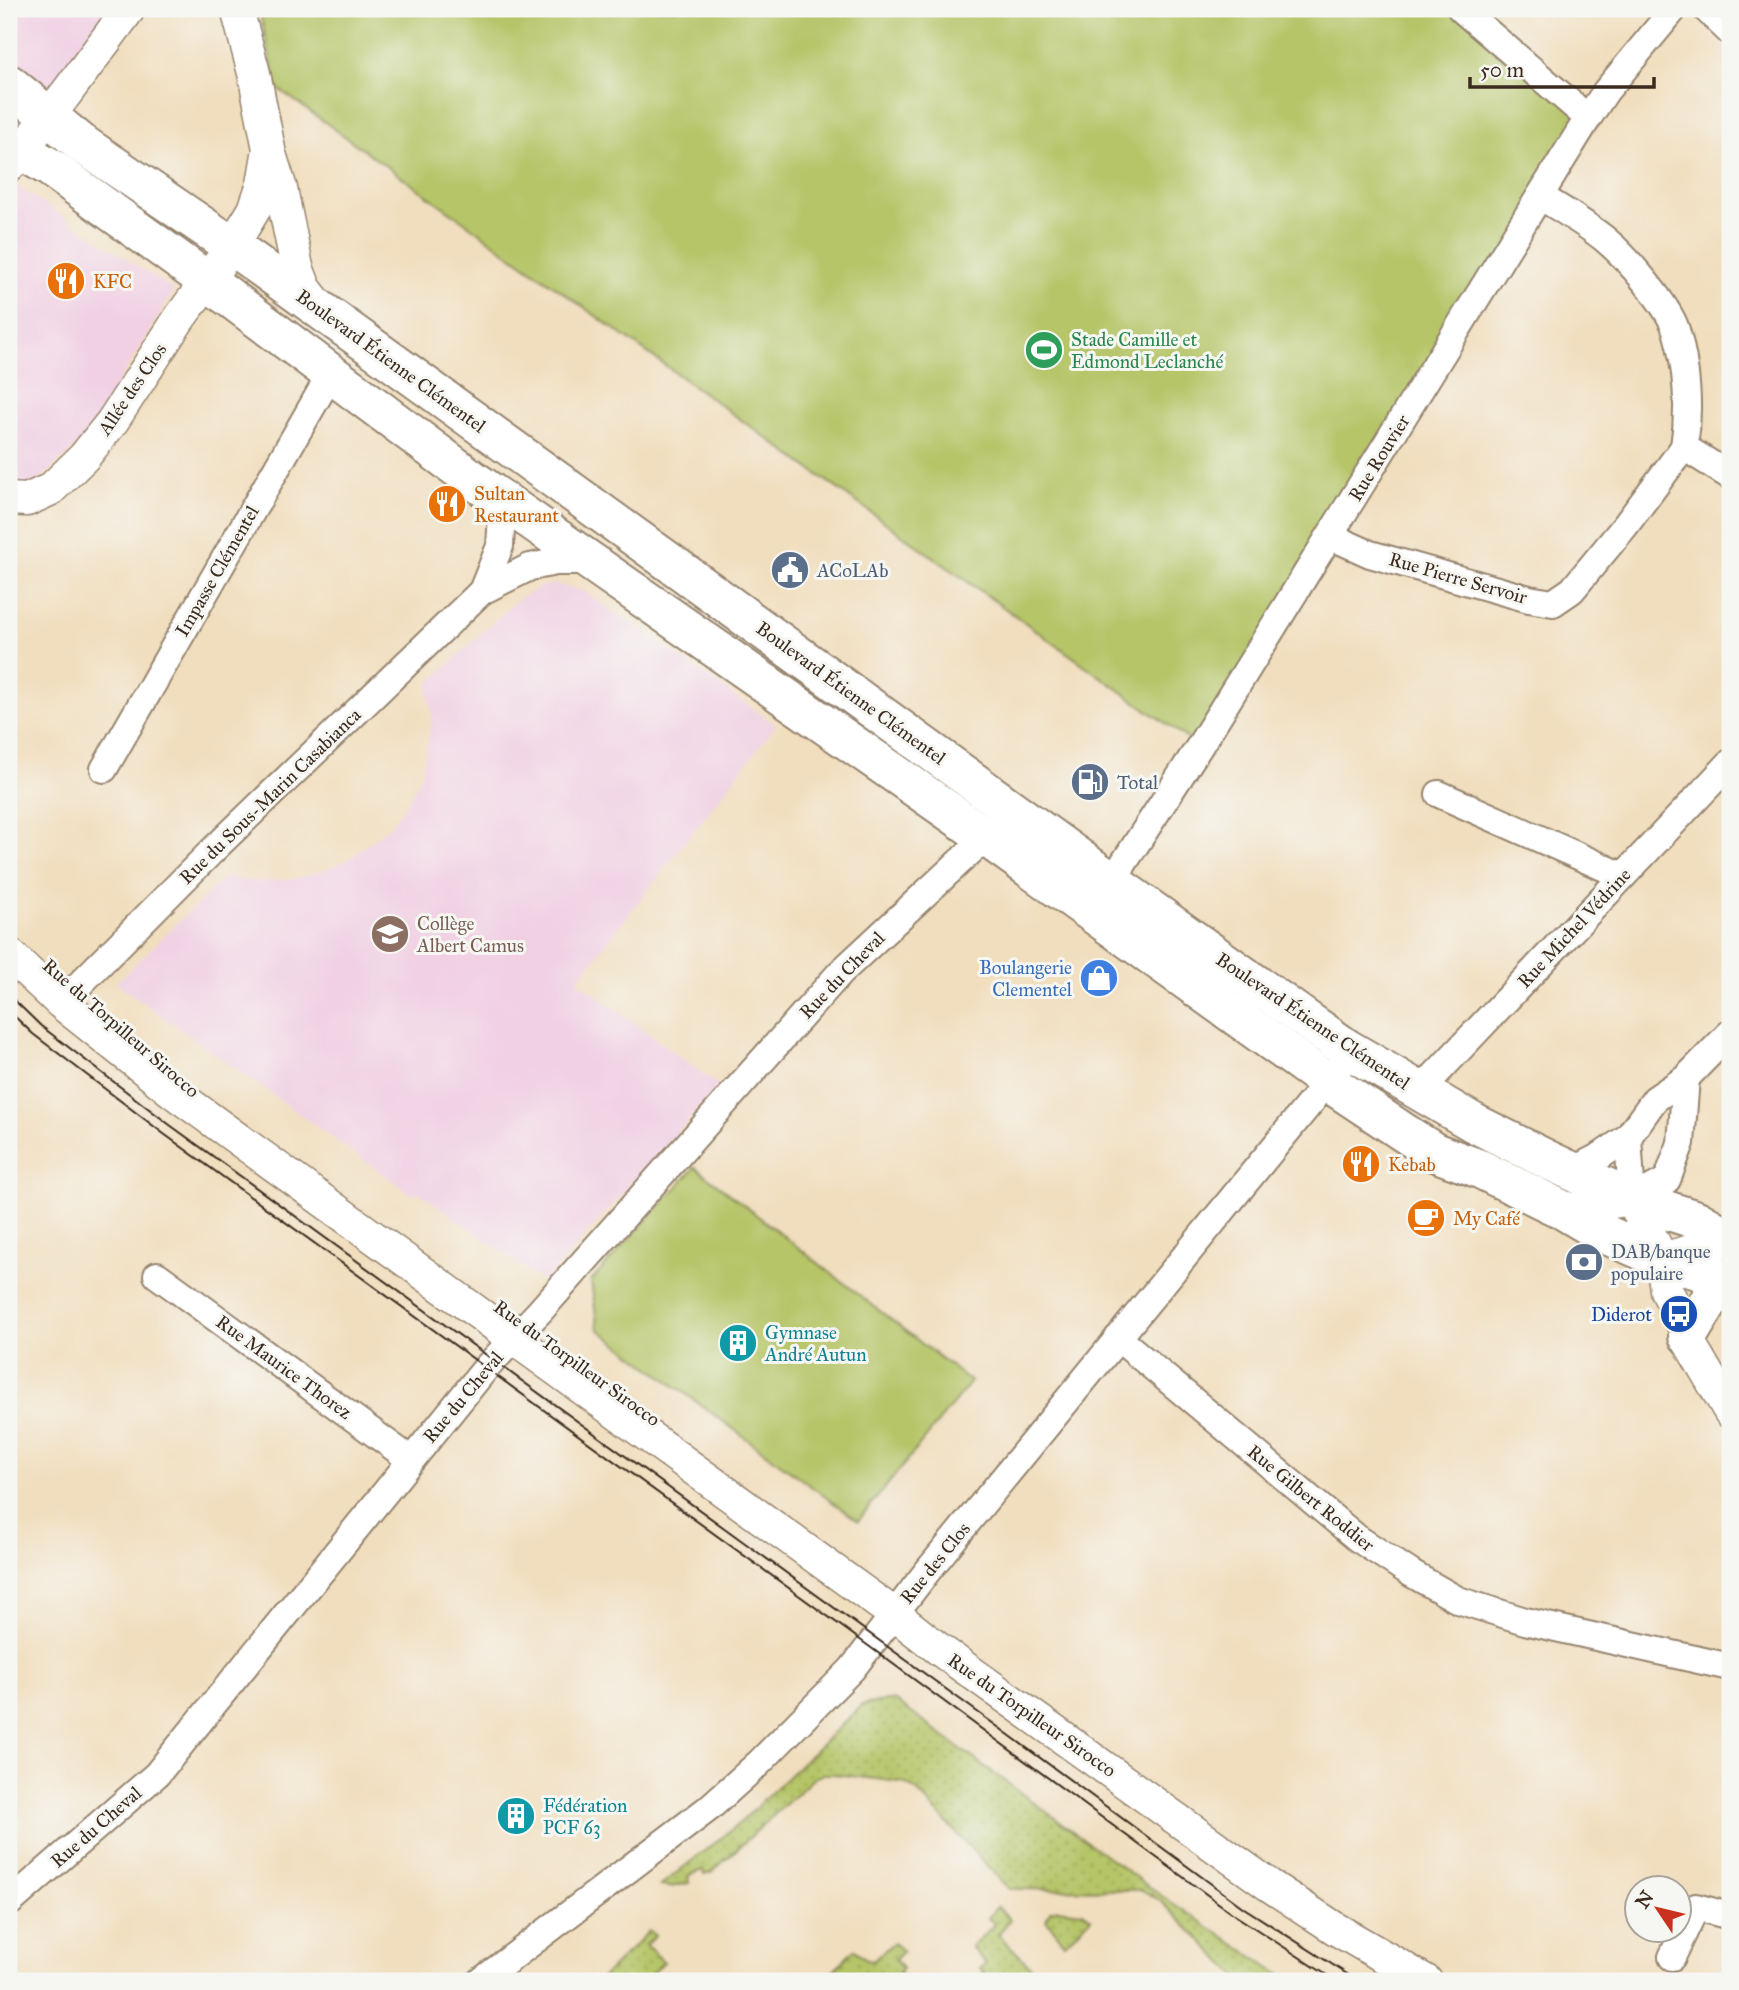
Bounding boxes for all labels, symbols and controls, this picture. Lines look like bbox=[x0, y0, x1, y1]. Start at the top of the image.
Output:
scale bar bbox=[1470, 46, 1653, 90]
text: 50 m bbox=[1480, 57, 1525, 83]
restaurant icon: KFC bbox=[45, 260, 87, 302]
place label: KFC bbox=[93, 270, 132, 293]
street label: Boulevard Étienne Clémentel bbox=[292, 284, 492, 438]
place label: Stade Camille et Edmond Leclanché bbox=[1071, 328, 1224, 373]
sports icon: Stade Camille et Edmond Leclanché bbox=[1023, 329, 1065, 371]
street label: Allée des Clos bbox=[92, 339, 171, 440]
street label: Rue Rouvier bbox=[1343, 410, 1415, 506]
place label: Sultan Restaurant bbox=[474, 482, 559, 527]
restaurant icon: Sultan Restaurant bbox=[426, 483, 468, 525]
street label: Impasse Clémentel bbox=[170, 501, 264, 641]
street label: Rue Pierre Servoir bbox=[1386, 547, 1531, 609]
public building icon: ACoLAb bbox=[769, 549, 811, 591]
place label: ACoLAb bbox=[816, 559, 888, 582]
street label: Boulevard Étienne Clémentel bbox=[752, 616, 952, 770]
street label: Rue du Sous-Marin Casabianca bbox=[174, 702, 366, 889]
fuel station icon: Total bbox=[1069, 761, 1111, 803]
place label: Total bbox=[1117, 771, 1159, 794]
street label: Rue Michel Védrine bbox=[1513, 863, 1636, 993]
place label: Collège Albert Camus bbox=[416, 912, 524, 957]
school or university icon: Collège Albert Camus bbox=[369, 913, 411, 955]
street label: Rue du Cheval bbox=[795, 926, 890, 1023]
street label: Boulevard Étienne Clémentel bbox=[1212, 947, 1416, 1095]
street label: Rue du Torpilleur Sirocco bbox=[38, 954, 204, 1103]
place label: Boulangerie Clementel bbox=[979, 956, 1073, 1001]
shop icon: Boulangerie Clementel bbox=[1078, 957, 1120, 999]
restaurant icon: Kebab bbox=[1340, 1143, 1382, 1185]
place label: Kebab bbox=[1388, 1153, 1436, 1176]
cafe icon: My Café bbox=[1405, 1197, 1447, 1239]
place label: My Café bbox=[1453, 1207, 1520, 1230]
place label: DAB/banque populaire bbox=[1610, 1240, 1711, 1285]
bank icon: DAB/banque populaire bbox=[1563, 1241, 1605, 1283]
bus stop icon: Diderot bbox=[1658, 1293, 1700, 1335]
street label: Rue du Torpilleur Sirocco bbox=[489, 1295, 665, 1431]
place label: Diderot bbox=[1591, 1303, 1652, 1326]
street label: Rue Maurice Thorez bbox=[212, 1310, 357, 1424]
place label: Gymnase André Autun bbox=[764, 1321, 866, 1366]
building icon: Gymnase André Autun bbox=[717, 1322, 759, 1364]
street label: Rue du Cheval bbox=[418, 1346, 509, 1448]
street label: Rue Gilbert Roddier bbox=[1243, 1440, 1380, 1557]
street label: Rue des Clos bbox=[895, 1517, 975, 1608]
street label: Rue du Torpilleur Sirocco bbox=[943, 1648, 1121, 1782]
street label: Rue du Cheval bbox=[46, 1781, 147, 1873]
place label: Fédération PCF 63 bbox=[543, 1794, 627, 1839]
building icon: Fédération PCF 63 bbox=[495, 1795, 537, 1837]
north arrow bbox=[1624, 1874, 1694, 1944]
text: N bbox=[1630, 1886, 1659, 1913]

